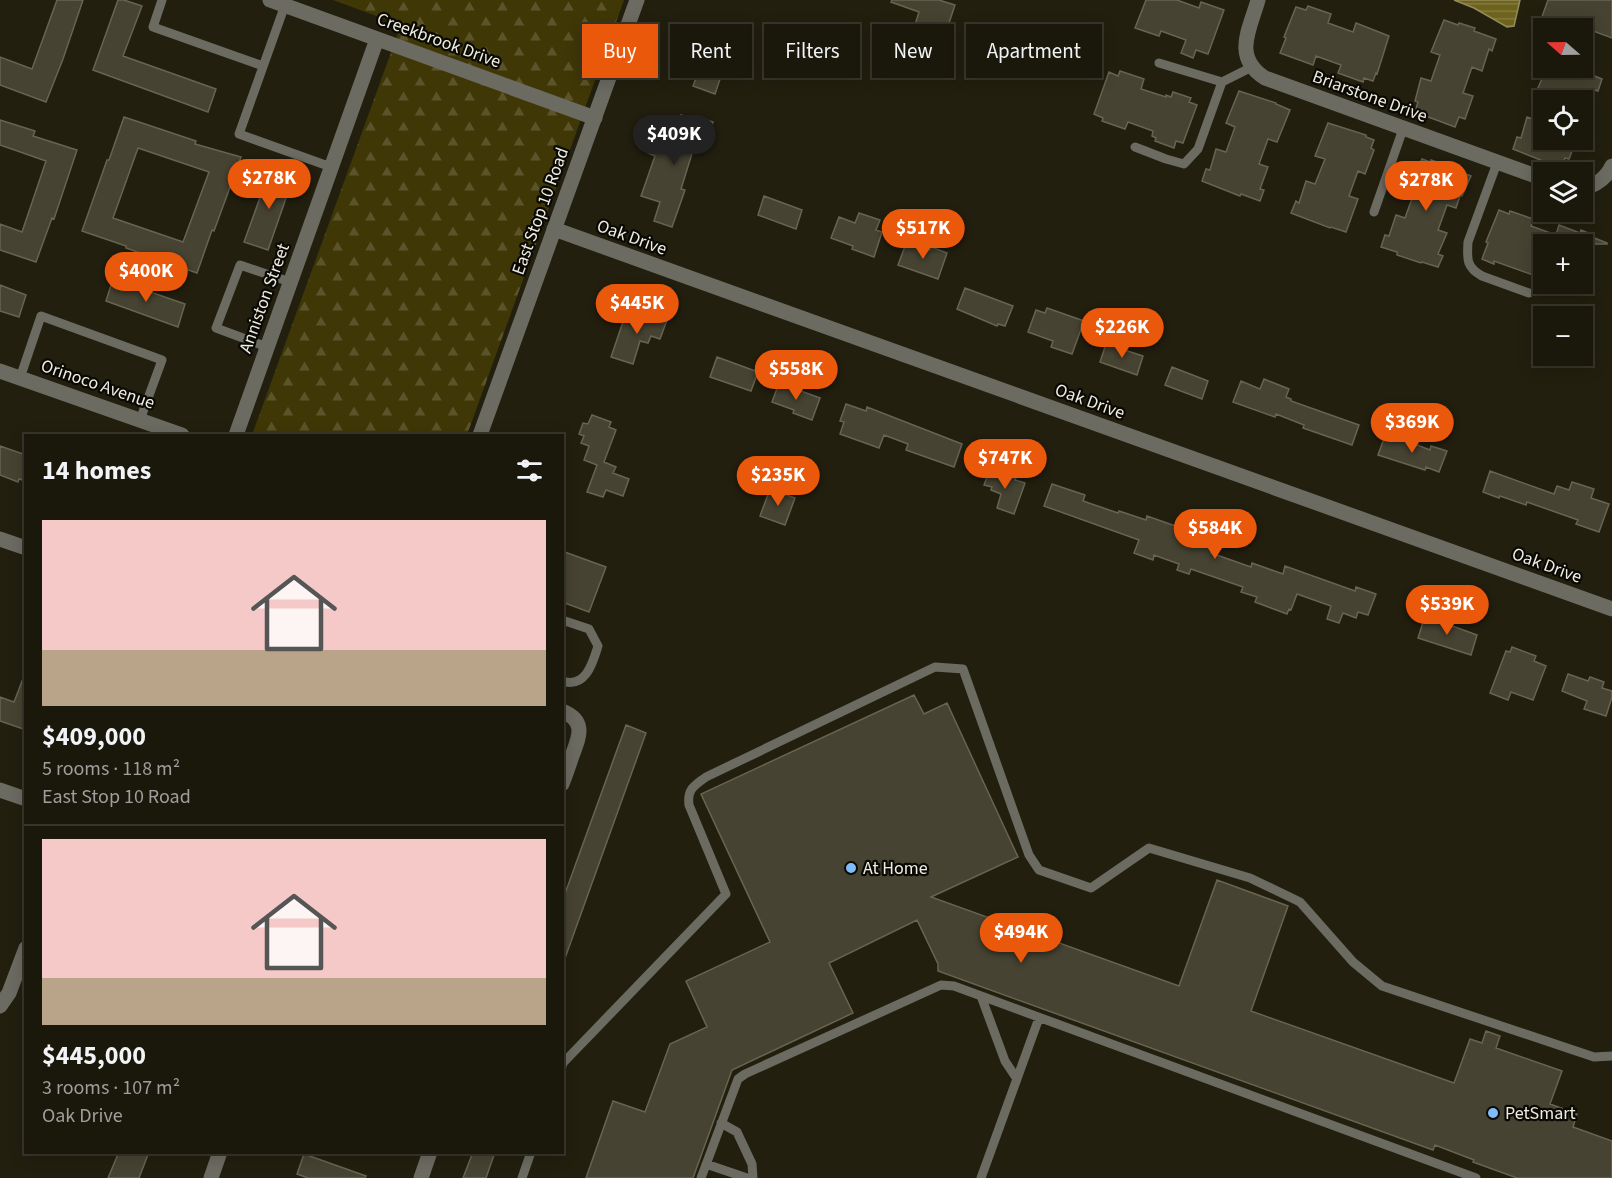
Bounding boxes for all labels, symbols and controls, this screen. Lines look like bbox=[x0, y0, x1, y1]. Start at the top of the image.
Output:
street label: Creekbrook Drive bbox=[373, 6, 504, 74]
north arrow bbox=[1533, 18, 1593, 78]
map controls bbox=[1533, 18, 1593, 366]
chip: Buy bbox=[582, 24, 658, 78]
chip: Rent bbox=[670, 24, 752, 78]
chip: Filters bbox=[764, 24, 860, 78]
chip: New bbox=[872, 24, 954, 78]
chip: Apartment bbox=[966, 24, 1102, 78]
street label: Briarstone Drive bbox=[1309, 64, 1431, 129]
button: locate bbox=[1533, 90, 1593, 150]
pin: $409K bbox=[632, 115, 716, 166]
text: $409K bbox=[647, 120, 701, 148]
street label: East Stop 10 Road bbox=[506, 144, 575, 278]
pin: $278K bbox=[227, 159, 311, 210]
pin: $278K bbox=[1384, 161, 1468, 212]
button: layers bbox=[1533, 162, 1593, 222]
text: $278K bbox=[242, 164, 296, 192]
text: $278K bbox=[1399, 166, 1453, 194]
pin: $517K bbox=[881, 209, 965, 260]
street label: Oak Drive bbox=[593, 213, 670, 262]
text: $517K bbox=[896, 214, 950, 242]
button: + bbox=[1533, 234, 1593, 294]
street label: Anniston Street bbox=[233, 240, 296, 357]
pin: $400K bbox=[104, 252, 188, 303]
text: $400K bbox=[119, 257, 173, 285]
pin: $445K bbox=[595, 284, 679, 335]
text: $445K bbox=[610, 289, 664, 317]
button: − bbox=[1533, 306, 1593, 366]
pin: $226K bbox=[1080, 308, 1164, 359]
text: $226K bbox=[1095, 313, 1149, 341]
pin: $558K bbox=[754, 350, 838, 401]
street label: Orinoco Avenue bbox=[38, 353, 158, 416]
text: $558K bbox=[769, 355, 823, 383]
street label: Oak Drive bbox=[1051, 377, 1128, 426]
pin: $369K bbox=[1370, 403, 1454, 454]
text: $369K bbox=[1385, 408, 1439, 436]
pin: $747K bbox=[963, 439, 1047, 490]
text: $747K bbox=[978, 444, 1032, 472]
text: 14 homes bbox=[42, 452, 151, 489]
icon: filters bbox=[513, 454, 546, 487]
pin: $235K bbox=[736, 456, 820, 507]
text: $235K bbox=[751, 461, 805, 489]
pin: $584K bbox=[1173, 509, 1257, 560]
text: $584K bbox=[1188, 514, 1242, 542]
street label: Oak Drive bbox=[1508, 541, 1585, 590]
icon: home bbox=[240, 559, 348, 667]
pin: $539K bbox=[1405, 585, 1489, 636]
text: $539K bbox=[1420, 590, 1474, 618]
text: $409,000 bbox=[42, 718, 146, 755]
text: 5 rooms · 118 m² bbox=[42, 755, 180, 783]
text: East Stop 10 Road bbox=[42, 783, 191, 811]
place label: At Home bbox=[863, 856, 928, 881]
marker: At Home bbox=[844, 861, 858, 875]
icon: home bbox=[240, 878, 348, 986]
pin: $494K bbox=[979, 913, 1063, 964]
text: $494K bbox=[994, 918, 1048, 946]
text: $445,000 bbox=[42, 1037, 146, 1074]
text: 3 rooms · 107 m² bbox=[42, 1074, 180, 1102]
place label: PetSmart bbox=[1505, 1101, 1576, 1126]
text: Oak Drive bbox=[42, 1102, 123, 1130]
marker: PetSmart bbox=[1486, 1106, 1500, 1120]

